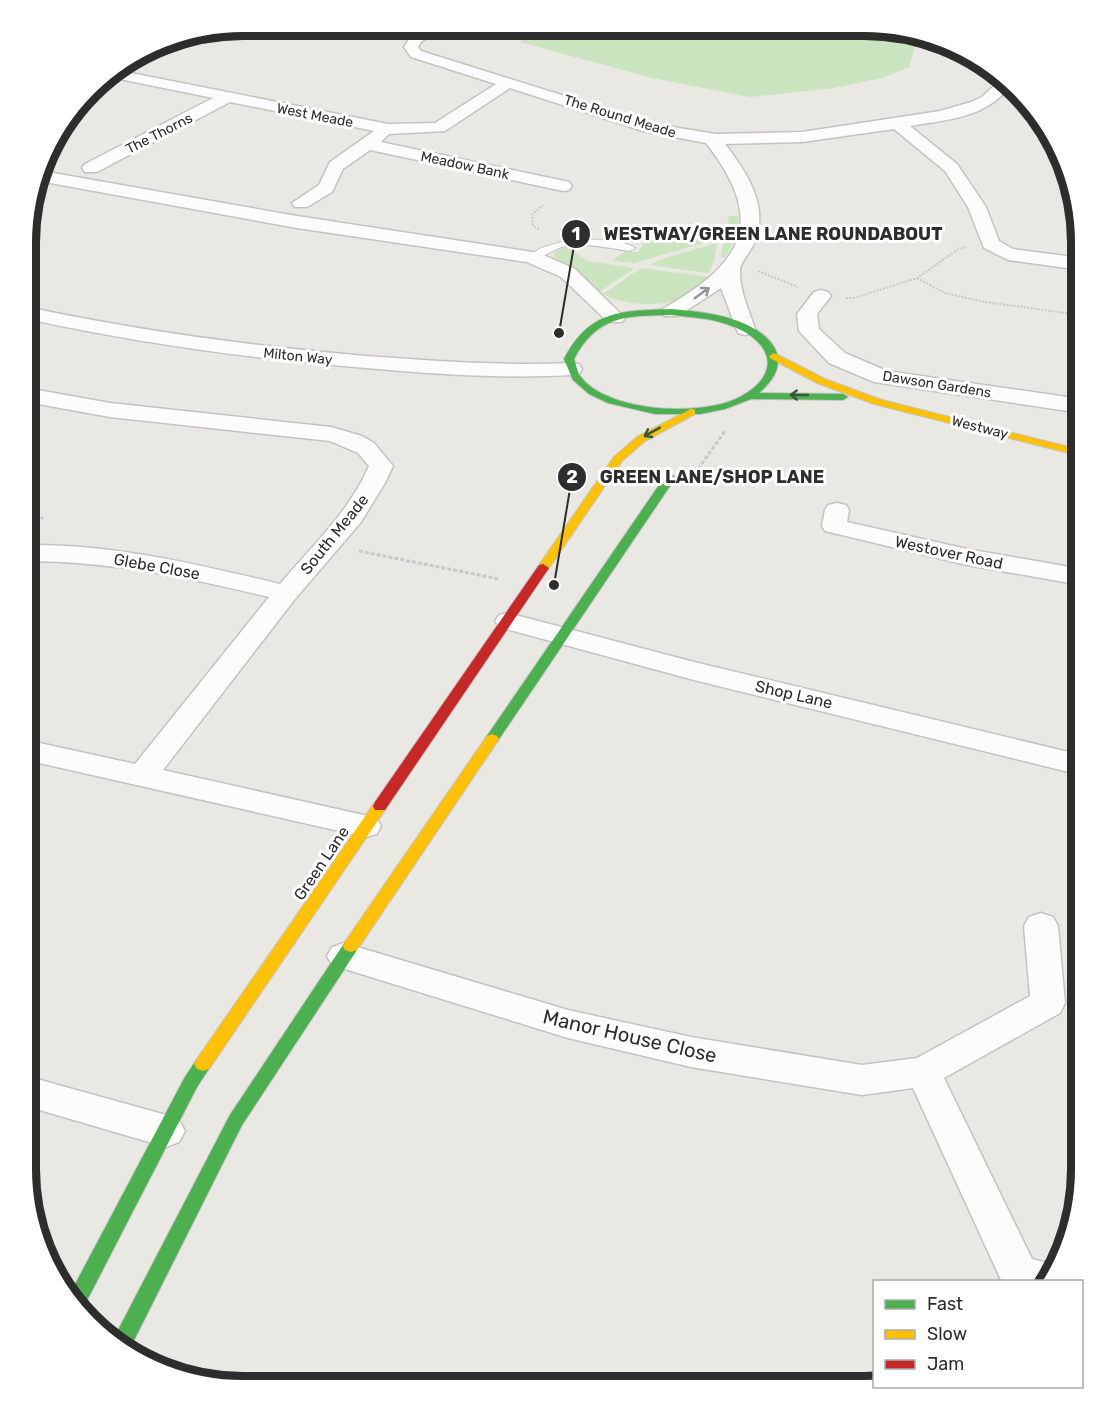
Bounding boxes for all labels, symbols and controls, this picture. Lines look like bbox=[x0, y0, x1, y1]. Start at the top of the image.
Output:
street label: The Round Meade bbox=[562, 91, 678, 142]
street label: West Meade bbox=[275, 100, 355, 131]
street label: The Thorns bbox=[123, 109, 195, 158]
street label: Meadow Bank bbox=[419, 148, 511, 183]
callout: WESTWAY/GREEN LANE ROUNDABOUT bbox=[561, 216, 954, 252]
text: 1 bbox=[572, 223, 580, 245]
text: WESTWAY/GREEN LANE ROUNDABOUT bbox=[603, 223, 943, 245]
one-way arrow bbox=[694, 287, 710, 299]
street label: Milton Way bbox=[263, 344, 334, 369]
street label: Dawson Gardens bbox=[881, 368, 992, 401]
one-way arrow bbox=[789, 389, 809, 401]
street label: Westway bbox=[950, 412, 1010, 443]
one-way arrow bbox=[644, 427, 662, 438]
callout: GREEN LANE/SHOP LANE bbox=[557, 459, 836, 495]
text: 2 bbox=[566, 466, 578, 488]
text: GREEN LANE/SHOP LANE bbox=[600, 466, 824, 488]
street label: South Meade bbox=[296, 490, 373, 578]
street label: Westover Road bbox=[893, 532, 1005, 573]
street label: Glebe Close bbox=[112, 550, 201, 583]
street label: Shop Lane bbox=[753, 676, 834, 713]
street label: Green Lane bbox=[290, 823, 353, 904]
street label: Manor House Close bbox=[541, 1004, 719, 1068]
legend bbox=[873, 1280, 1083, 1388]
text: Fast bbox=[927, 1293, 963, 1315]
text: Slow bbox=[927, 1323, 967, 1345]
text: Jam bbox=[927, 1353, 964, 1375]

